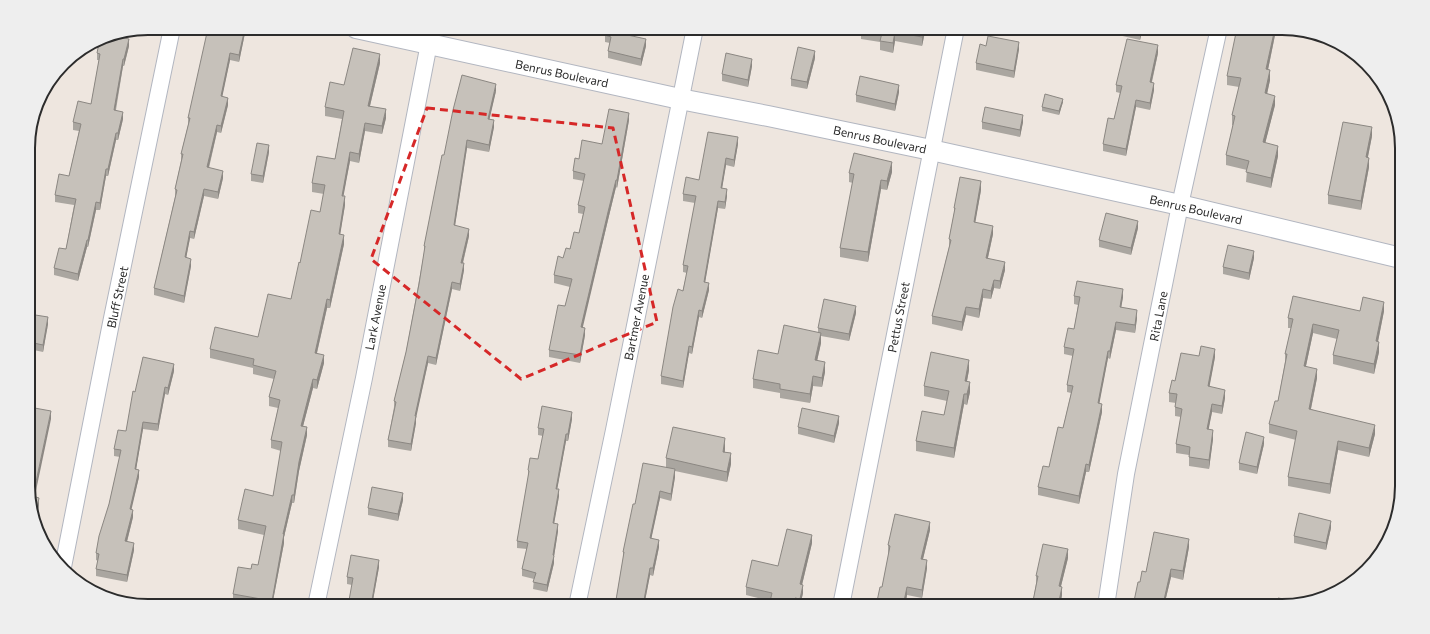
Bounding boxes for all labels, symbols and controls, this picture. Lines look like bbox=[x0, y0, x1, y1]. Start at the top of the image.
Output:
street label: Benrus Boulevard bbox=[514, 56, 610, 90]
street label: Benrus Boulevard bbox=[832, 122, 928, 156]
street label: Benrus Boulevard bbox=[1148, 192, 1244, 227]
street label: Bluff Street bbox=[104, 265, 130, 329]
street label: Bartmer Avenue bbox=[621, 273, 651, 361]
street label: Pettus Street bbox=[884, 280, 912, 354]
street label: Lark Avenue bbox=[362, 283, 388, 351]
street label: Rita Lane bbox=[1146, 290, 1170, 342]

